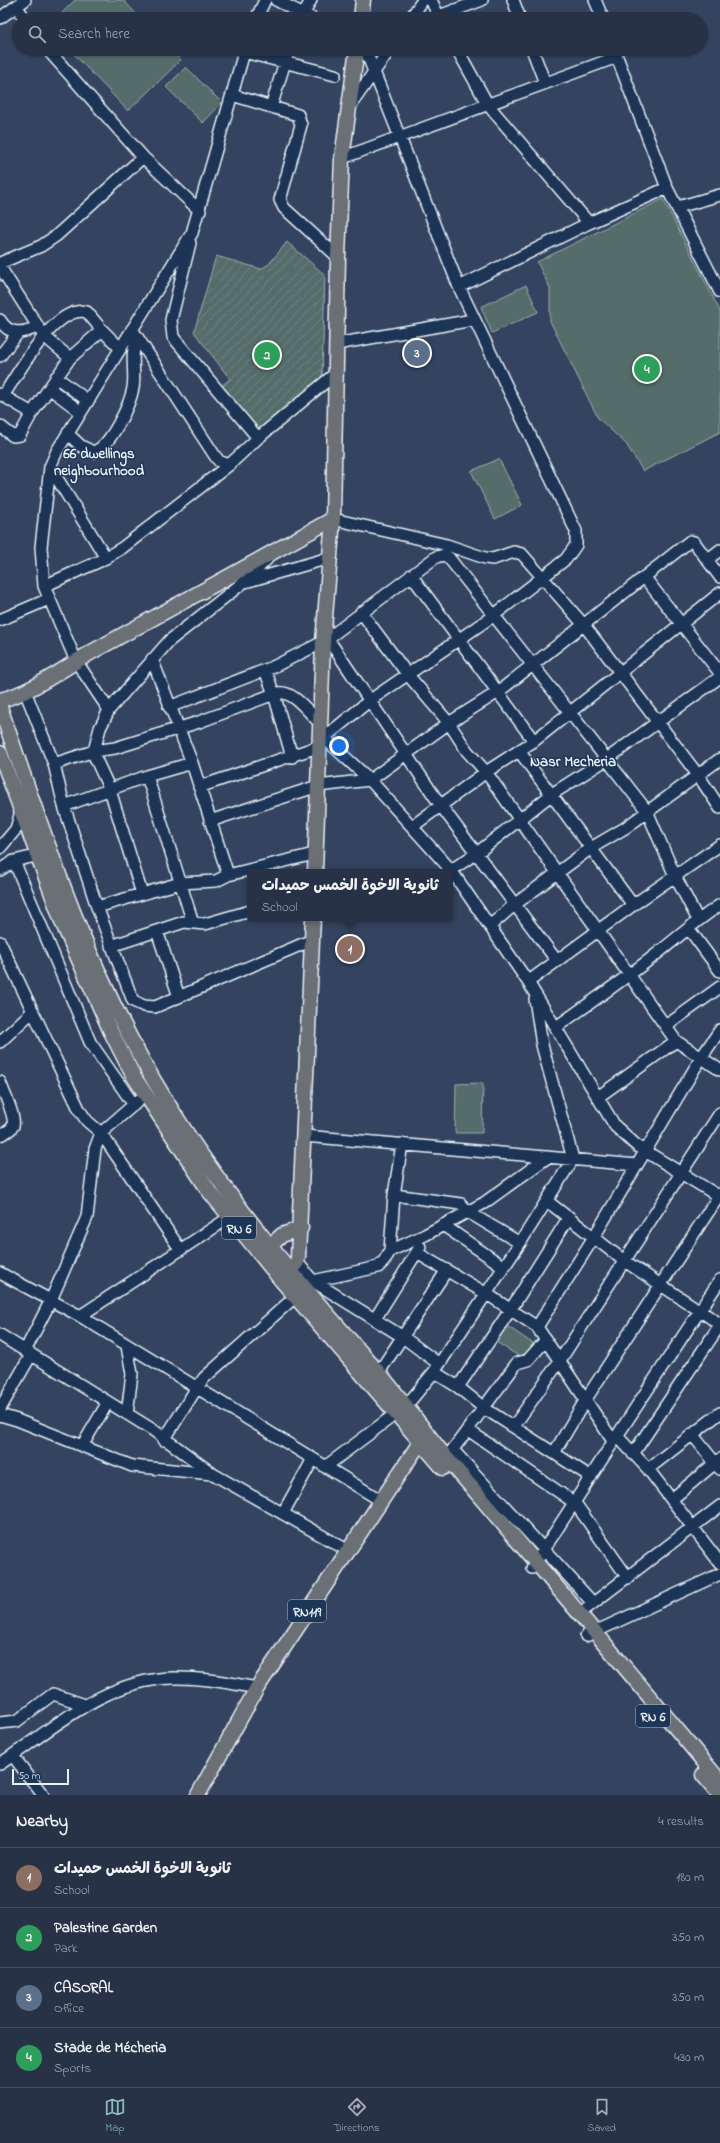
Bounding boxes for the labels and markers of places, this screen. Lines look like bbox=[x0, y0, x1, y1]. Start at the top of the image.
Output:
pin: 3 bbox=[404, 338, 430, 368]
pin: 2 bbox=[254, 340, 280, 370]
pin: 4 bbox=[634, 354, 660, 384]
pin: 1 bbox=[337, 934, 363, 964]

